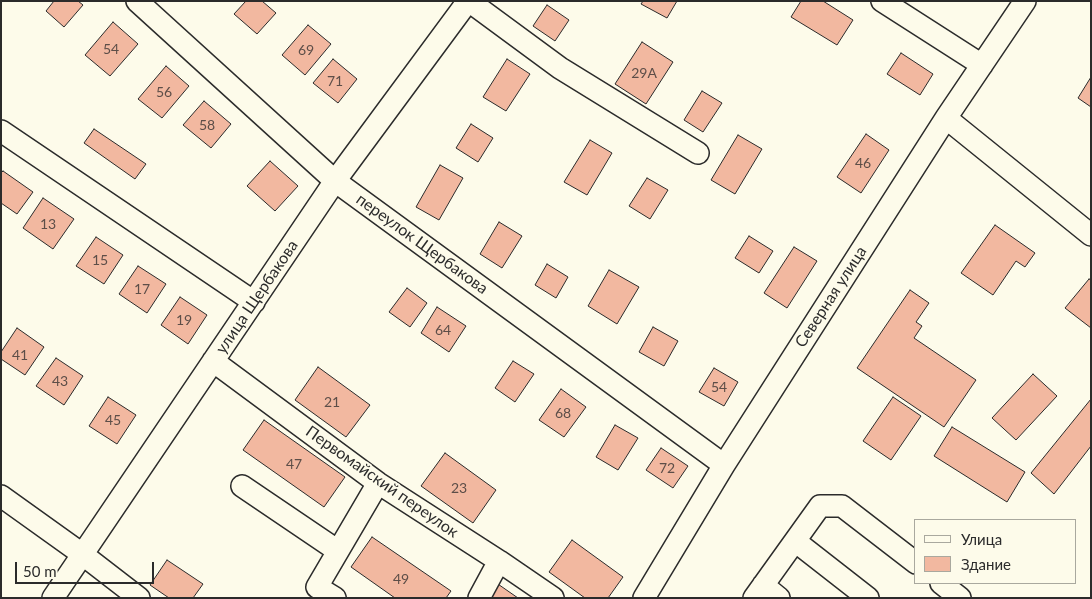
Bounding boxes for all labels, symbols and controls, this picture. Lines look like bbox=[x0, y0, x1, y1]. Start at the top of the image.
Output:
house number: 54 bbox=[103, 41, 119, 57]
house number: 69 bbox=[298, 42, 314, 58]
house number: 29А bbox=[631, 65, 657, 81]
house number: 71 bbox=[327, 73, 343, 89]
house number: 56 bbox=[156, 84, 172, 100]
house number: 58 bbox=[199, 117, 215, 133]
house number: 46 bbox=[855, 155, 871, 171]
street label: переулок Щербакова bbox=[352, 190, 492, 298]
house number: 13 bbox=[40, 216, 56, 232]
street label: улица Щербакова bbox=[212, 237, 302, 357]
street label: Северная улица bbox=[791, 243, 871, 351]
house number: 15 bbox=[92, 252, 108, 268]
house number: 17 bbox=[134, 281, 150, 297]
house number: 19 bbox=[176, 312, 192, 328]
house number: 64 bbox=[435, 322, 451, 338]
house number: 41 bbox=[12, 347, 28, 363]
house number: 43 bbox=[52, 373, 68, 389]
house number: 54 bbox=[711, 379, 727, 395]
house number: 21 bbox=[324, 394, 340, 410]
house number: 68 bbox=[555, 405, 571, 421]
house number: 45 bbox=[105, 412, 121, 428]
street label: Первомайский переулок bbox=[302, 422, 462, 542]
house number: 47 bbox=[286, 456, 302, 472]
house number: 72 bbox=[659, 460, 675, 476]
house number: 23 bbox=[451, 480, 467, 496]
legend bbox=[914, 519, 1077, 584]
text: Улица bbox=[961, 530, 1002, 548]
scale bar bbox=[18, 552, 156, 584]
text: Здание bbox=[961, 555, 1011, 573]
text: 50 m bbox=[23, 562, 57, 580]
house number: 49 bbox=[393, 571, 409, 587]

